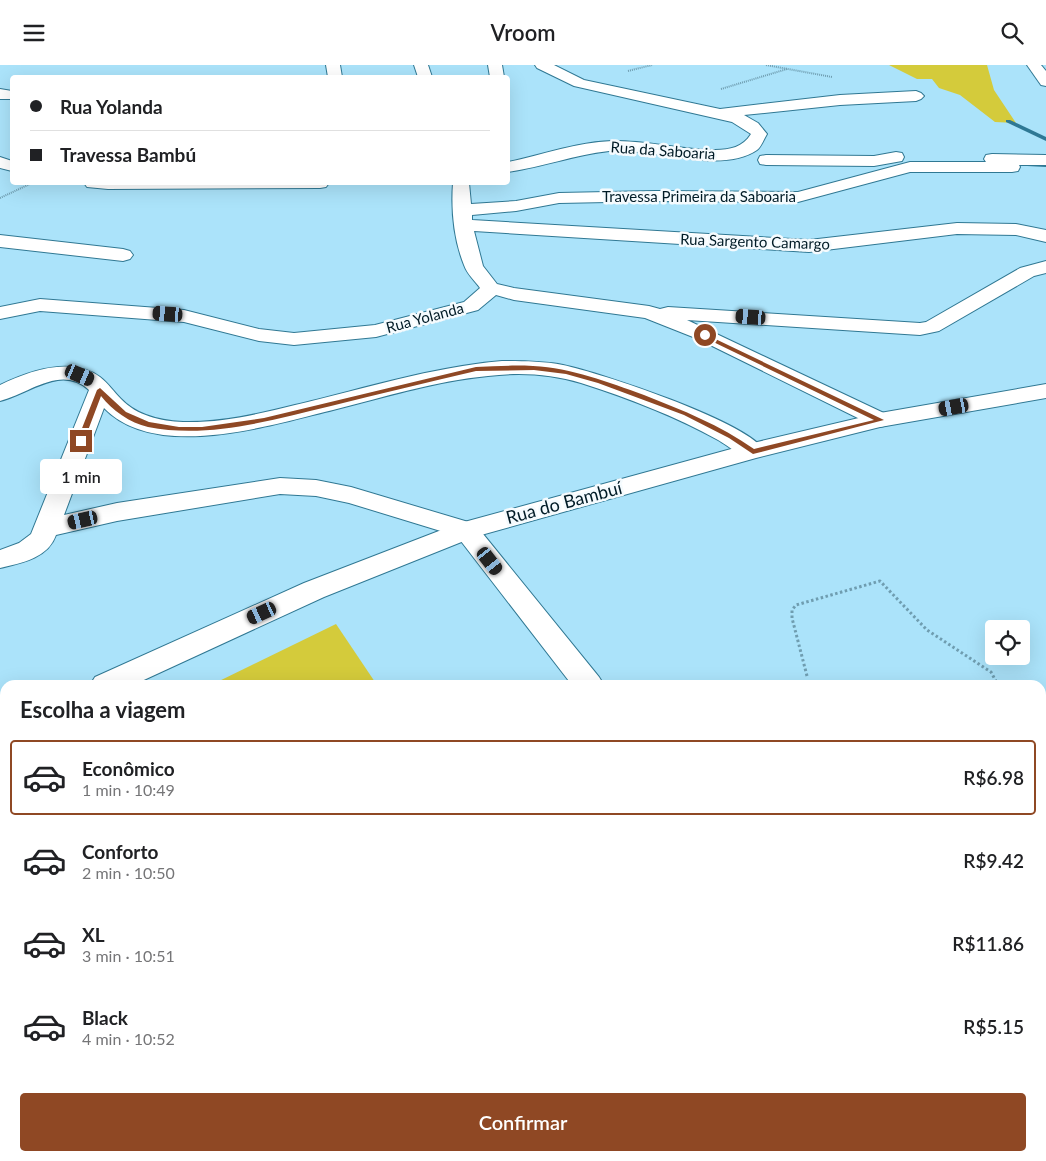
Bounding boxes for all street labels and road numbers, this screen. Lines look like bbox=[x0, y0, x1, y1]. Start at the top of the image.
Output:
street label: Rua da Saboaria bbox=[610, 137, 716, 163]
street label: Travessa Primeira da Saboaria bbox=[602, 187, 796, 205]
street label: Rua Sargento Camargo bbox=[680, 229, 830, 253]
street label: Rua Yolanda bbox=[384, 298, 466, 336]
street label: Rua do Bambuí bbox=[503, 476, 625, 528]

